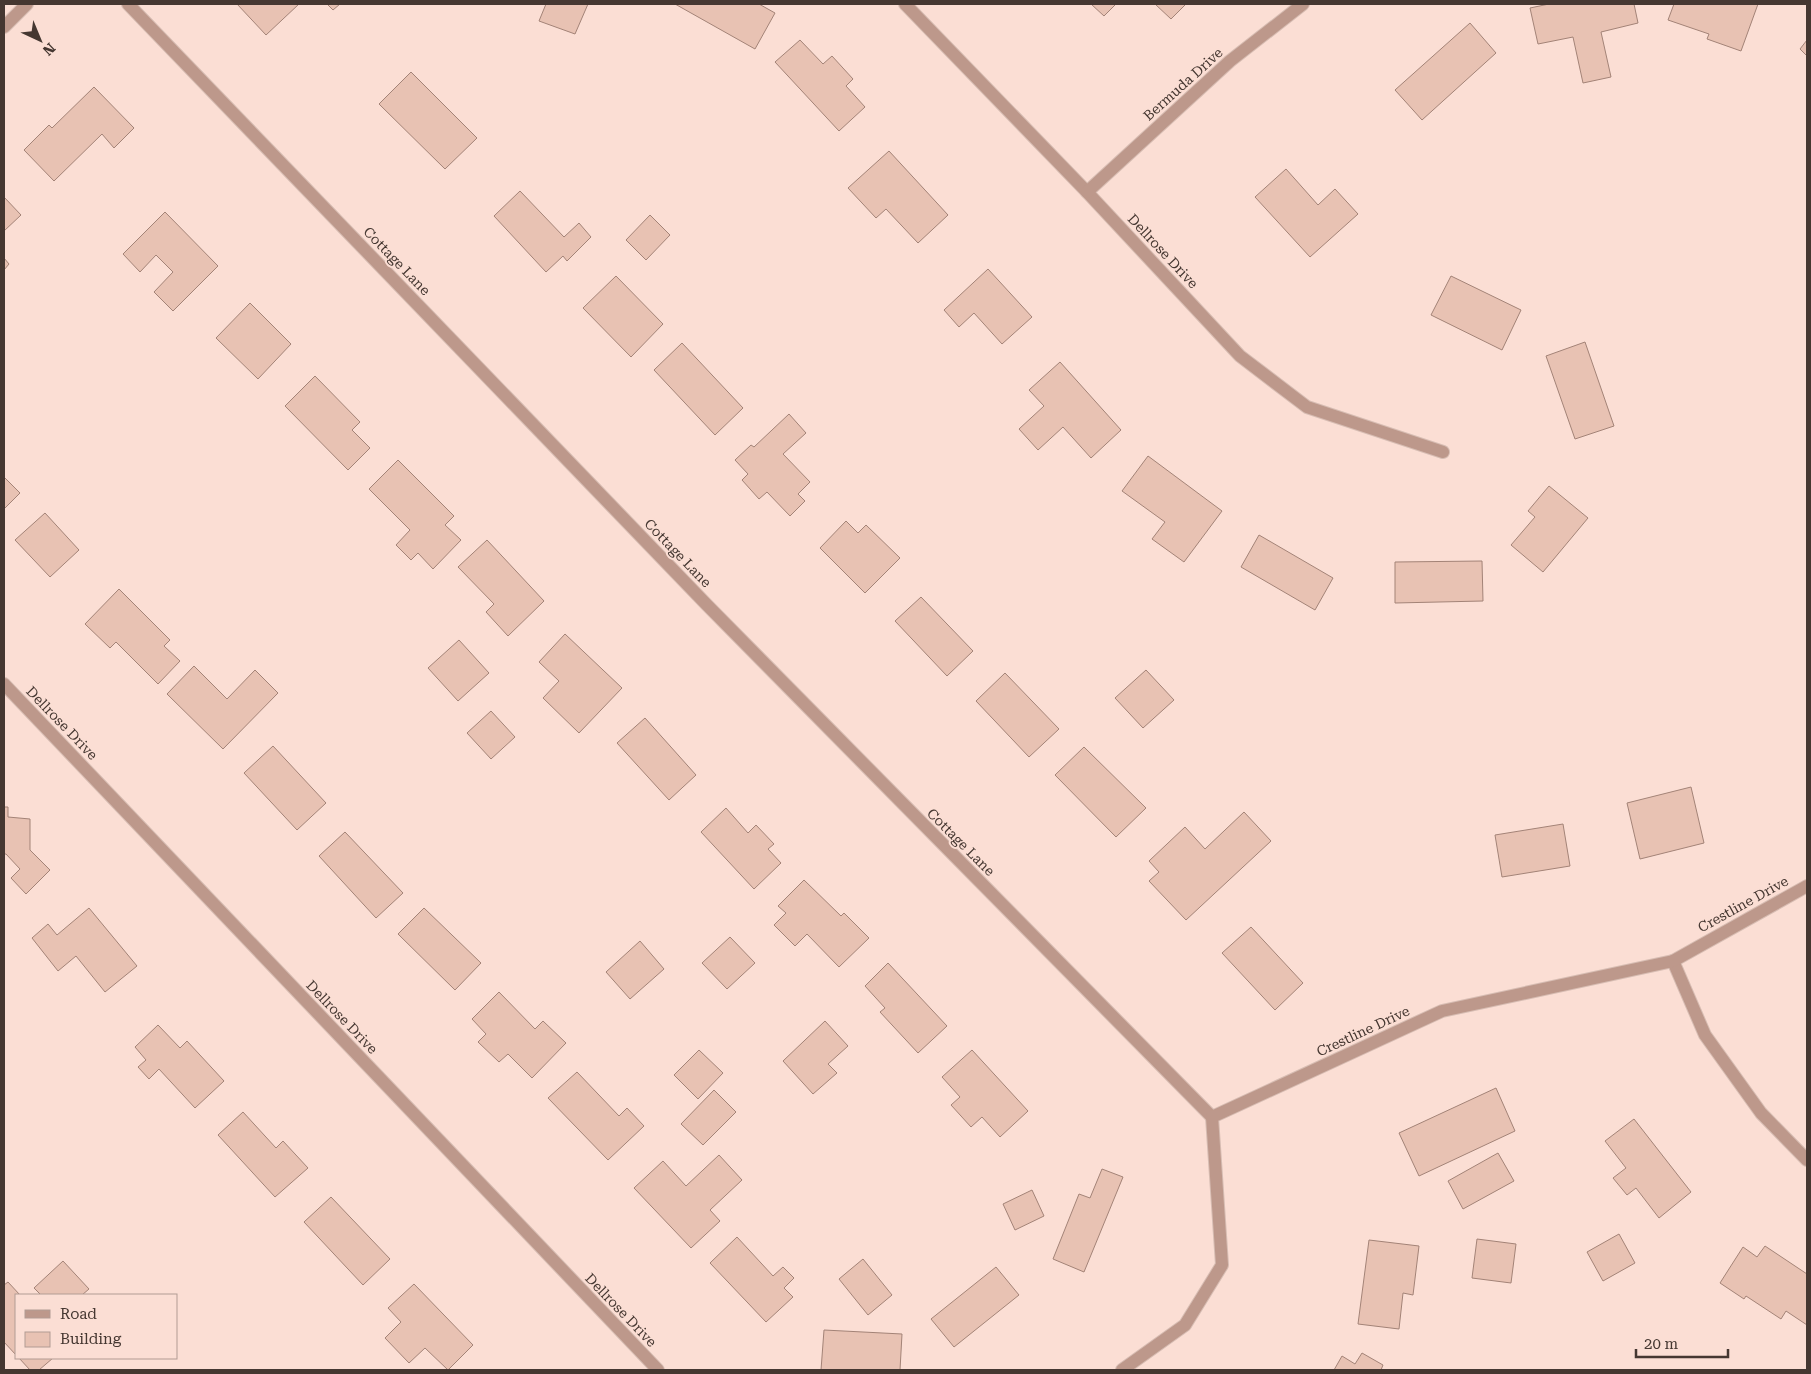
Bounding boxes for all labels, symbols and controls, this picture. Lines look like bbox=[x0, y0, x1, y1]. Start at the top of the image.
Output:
north arrow bbox=[15, 15, 65, 65]
text: N bbox=[39, 40, 58, 59]
street label: Bermuda Drive bbox=[1140, 44, 1226, 124]
street label: Dellrose Drive bbox=[1125, 211, 1202, 292]
street label: Cottage Lane bbox=[360, 224, 434, 299]
street label: Cottage Lane bbox=[641, 516, 715, 591]
street label: Dellrose Drive bbox=[23, 683, 101, 763]
street label: Cottage Lane bbox=[924, 805, 998, 879]
street label: Crestline Drive bbox=[1695, 872, 1791, 935]
street label: Dellrose Drive bbox=[303, 977, 381, 1057]
street label: Crestline Drive bbox=[1314, 1002, 1412, 1060]
street label: Dellrose Drive bbox=[582, 1270, 660, 1350]
legend bbox=[15, 1294, 178, 1359]
text: Road bbox=[60, 1305, 97, 1323]
scale bar bbox=[1636, 1326, 1728, 1358]
text: Building bbox=[60, 1330, 122, 1348]
text: 20 m bbox=[1644, 1335, 1679, 1353]

